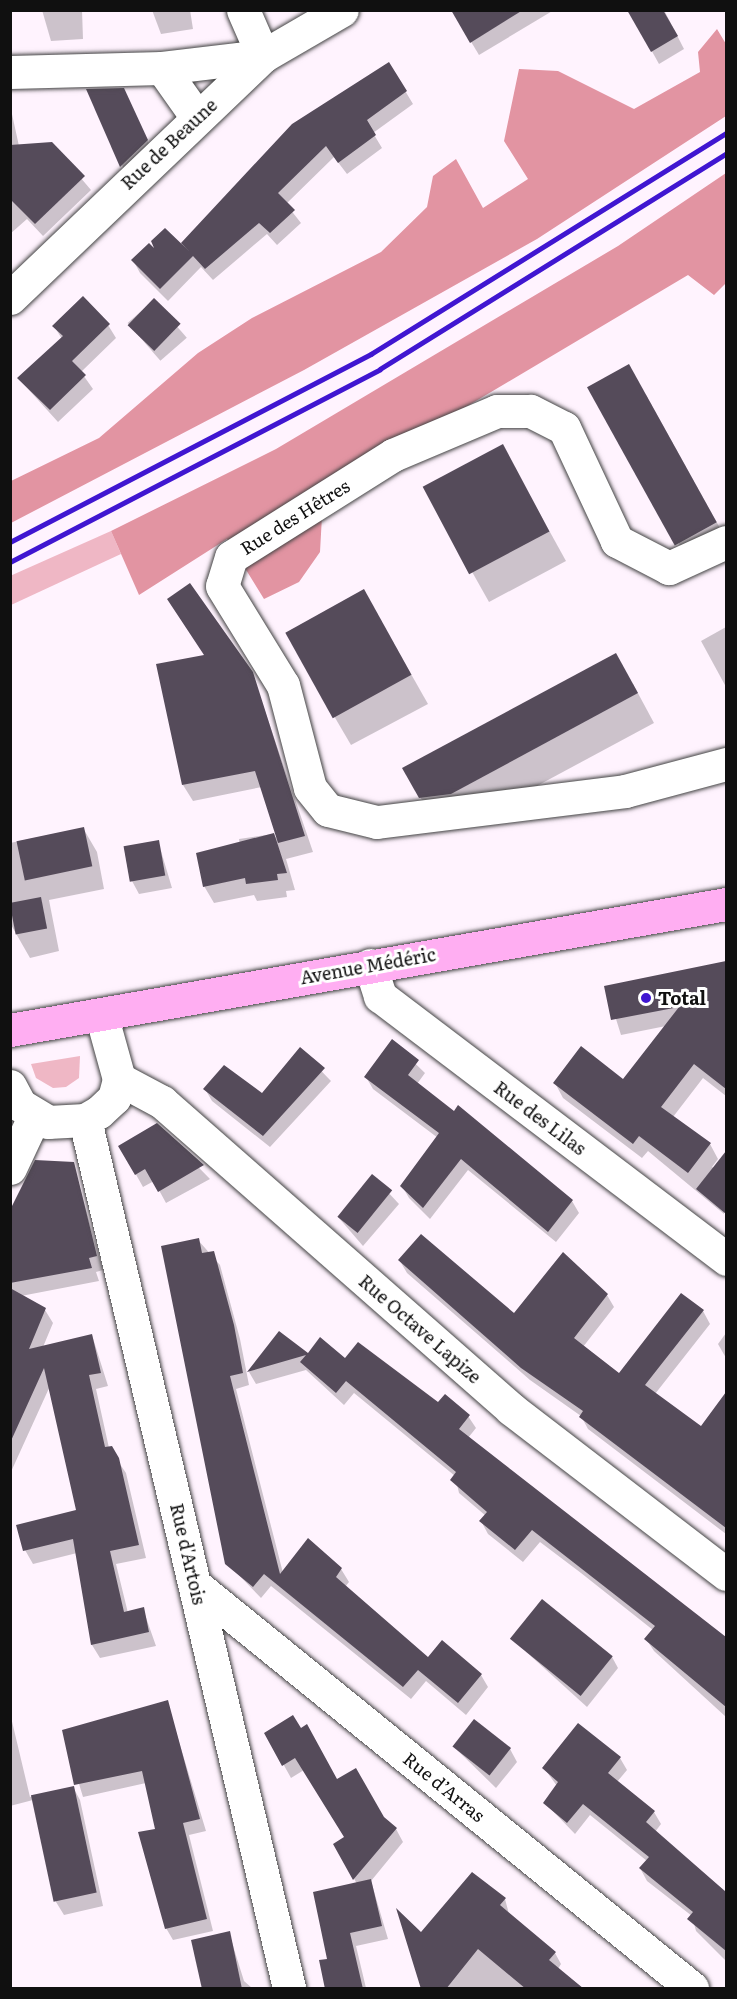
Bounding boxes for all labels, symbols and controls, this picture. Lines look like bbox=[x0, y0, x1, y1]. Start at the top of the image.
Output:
street label: Rue de Beaune bbox=[117, 94, 221, 194]
street label: Rue des Hêtres bbox=[236, 475, 354, 559]
street label: Avenue Médéric bbox=[299, 943, 437, 989]
place label: Total bbox=[658, 987, 706, 1009]
marker: Total bbox=[639, 991, 653, 1005]
street label: Rue des Lilas bbox=[490, 1076, 590, 1160]
street label: Rue Octave Lapize bbox=[355, 1270, 485, 1388]
street label: Rue d'Artois bbox=[166, 1501, 210, 1607]
street label: Rue d’Arras bbox=[399, 1748, 489, 1826]

